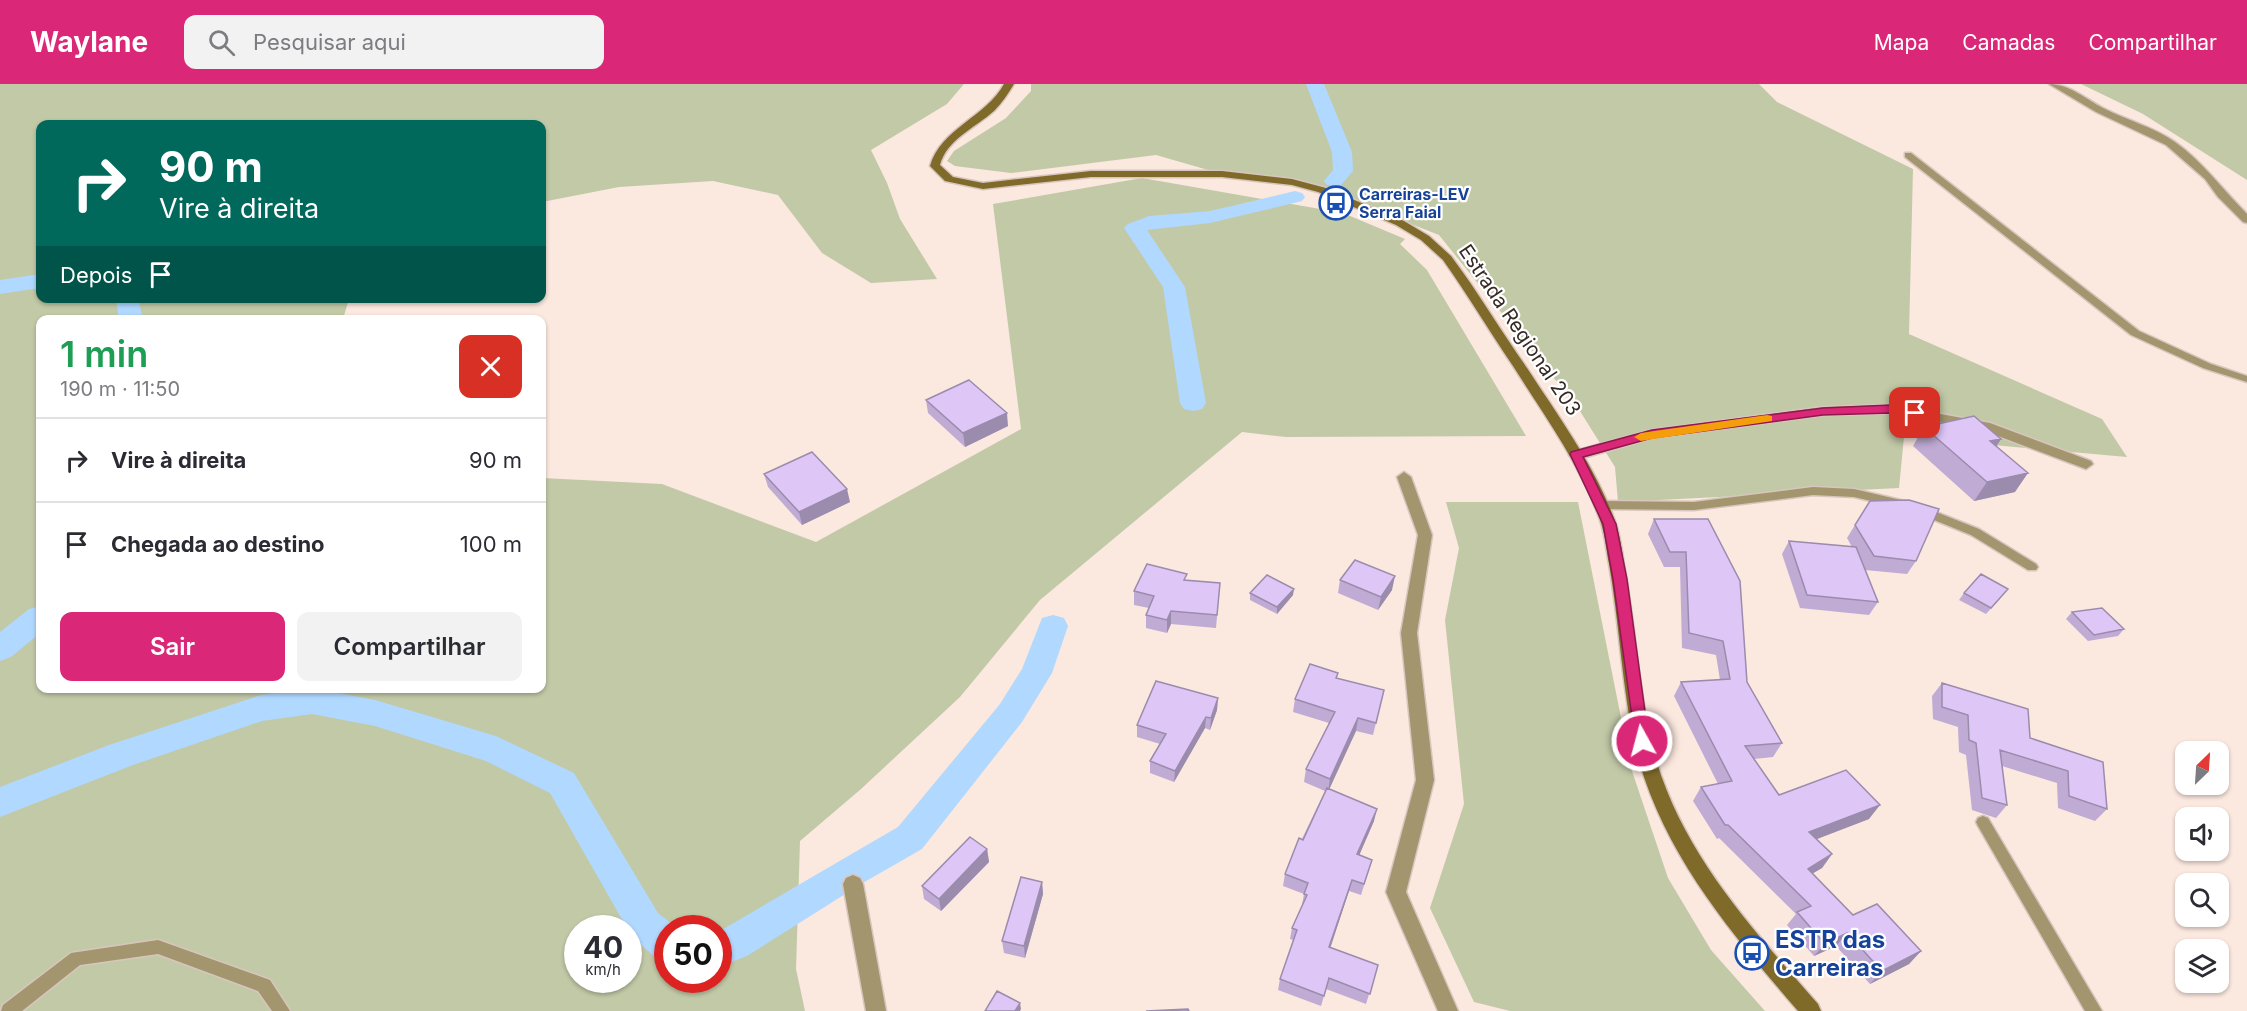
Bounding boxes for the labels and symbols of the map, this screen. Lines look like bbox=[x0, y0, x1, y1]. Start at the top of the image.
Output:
place label: Carreiras-LEV Serra Faial bbox=[1359, 184, 1470, 222]
bus stop icon: Carreiras-LEV Serra Faial bbox=[1318, 185, 1354, 221]
street label: Estrada Regional 203 bbox=[1454, 240, 1586, 420]
pin bbox=[1889, 387, 1940, 438]
position arrow bbox=[1610, 709, 1674, 773]
north arrow bbox=[2175, 741, 2229, 795]
speed limit sign: 50 bbox=[654, 915, 732, 993]
place label: ESTR das Carreiras bbox=[1775, 925, 1885, 982]
bus stop icon: ESTR das Carreiras bbox=[1734, 935, 1770, 971]

